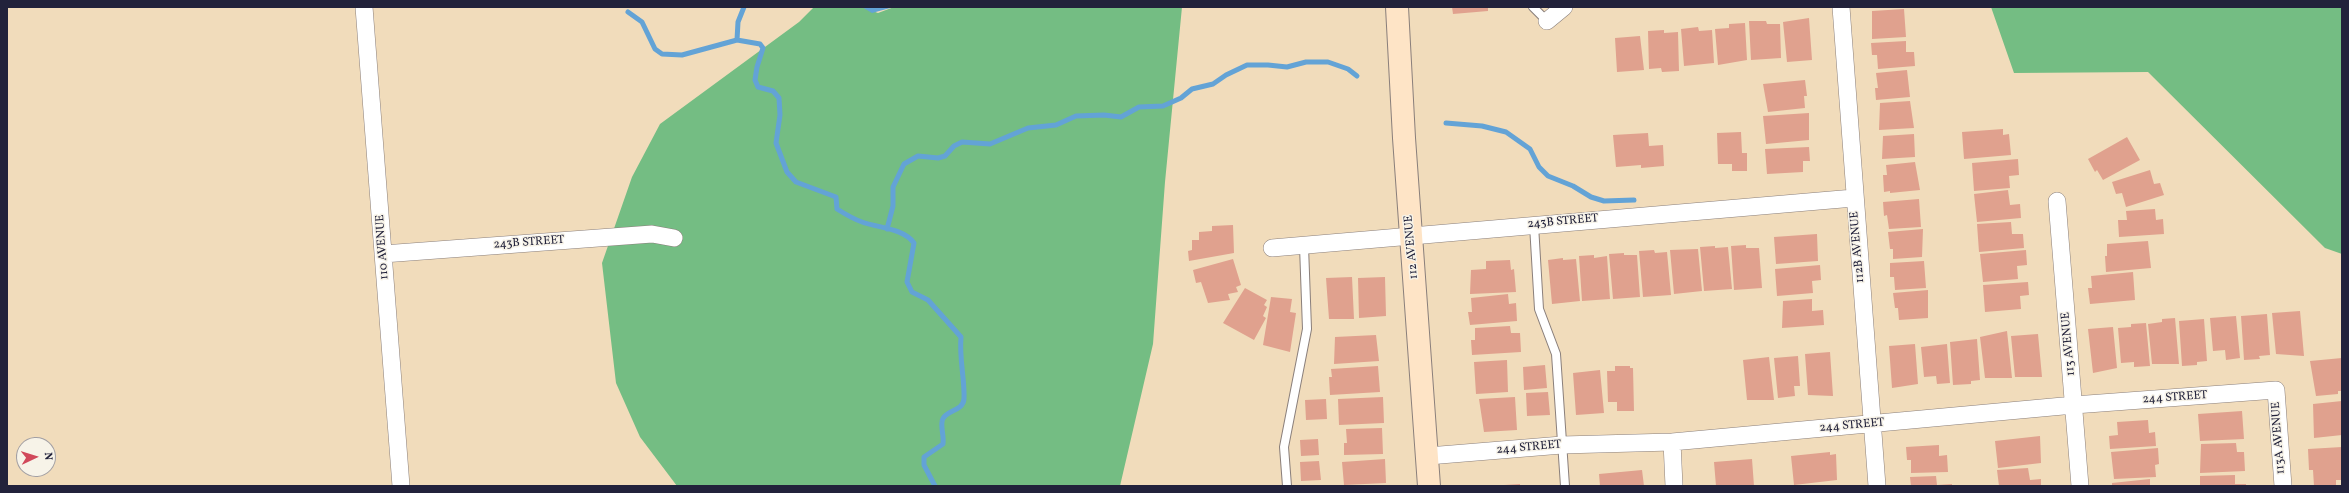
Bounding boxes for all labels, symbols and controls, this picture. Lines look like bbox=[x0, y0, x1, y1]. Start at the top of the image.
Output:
street label: 112B AVENUE bbox=[1848, 211, 1868, 283]
street label: 243B STREET bbox=[1527, 212, 1599, 232]
street label: 110 AVENUE bbox=[374, 214, 392, 280]
street label: 112 AVENUE bbox=[1402, 214, 1422, 280]
street label: 243B STREET bbox=[493, 233, 565, 253]
street label: 113 AVENUE bbox=[2059, 311, 2079, 377]
street label: 244 STREET bbox=[2142, 389, 2208, 407]
street label: 113A AVENUE bbox=[2269, 401, 2289, 475]
street label: 244 STREET bbox=[1819, 416, 1885, 436]
north arrow bbox=[16, 437, 56, 477]
street label: 244 STREET bbox=[1496, 438, 1562, 458]
text: N bbox=[40, 452, 55, 461]

